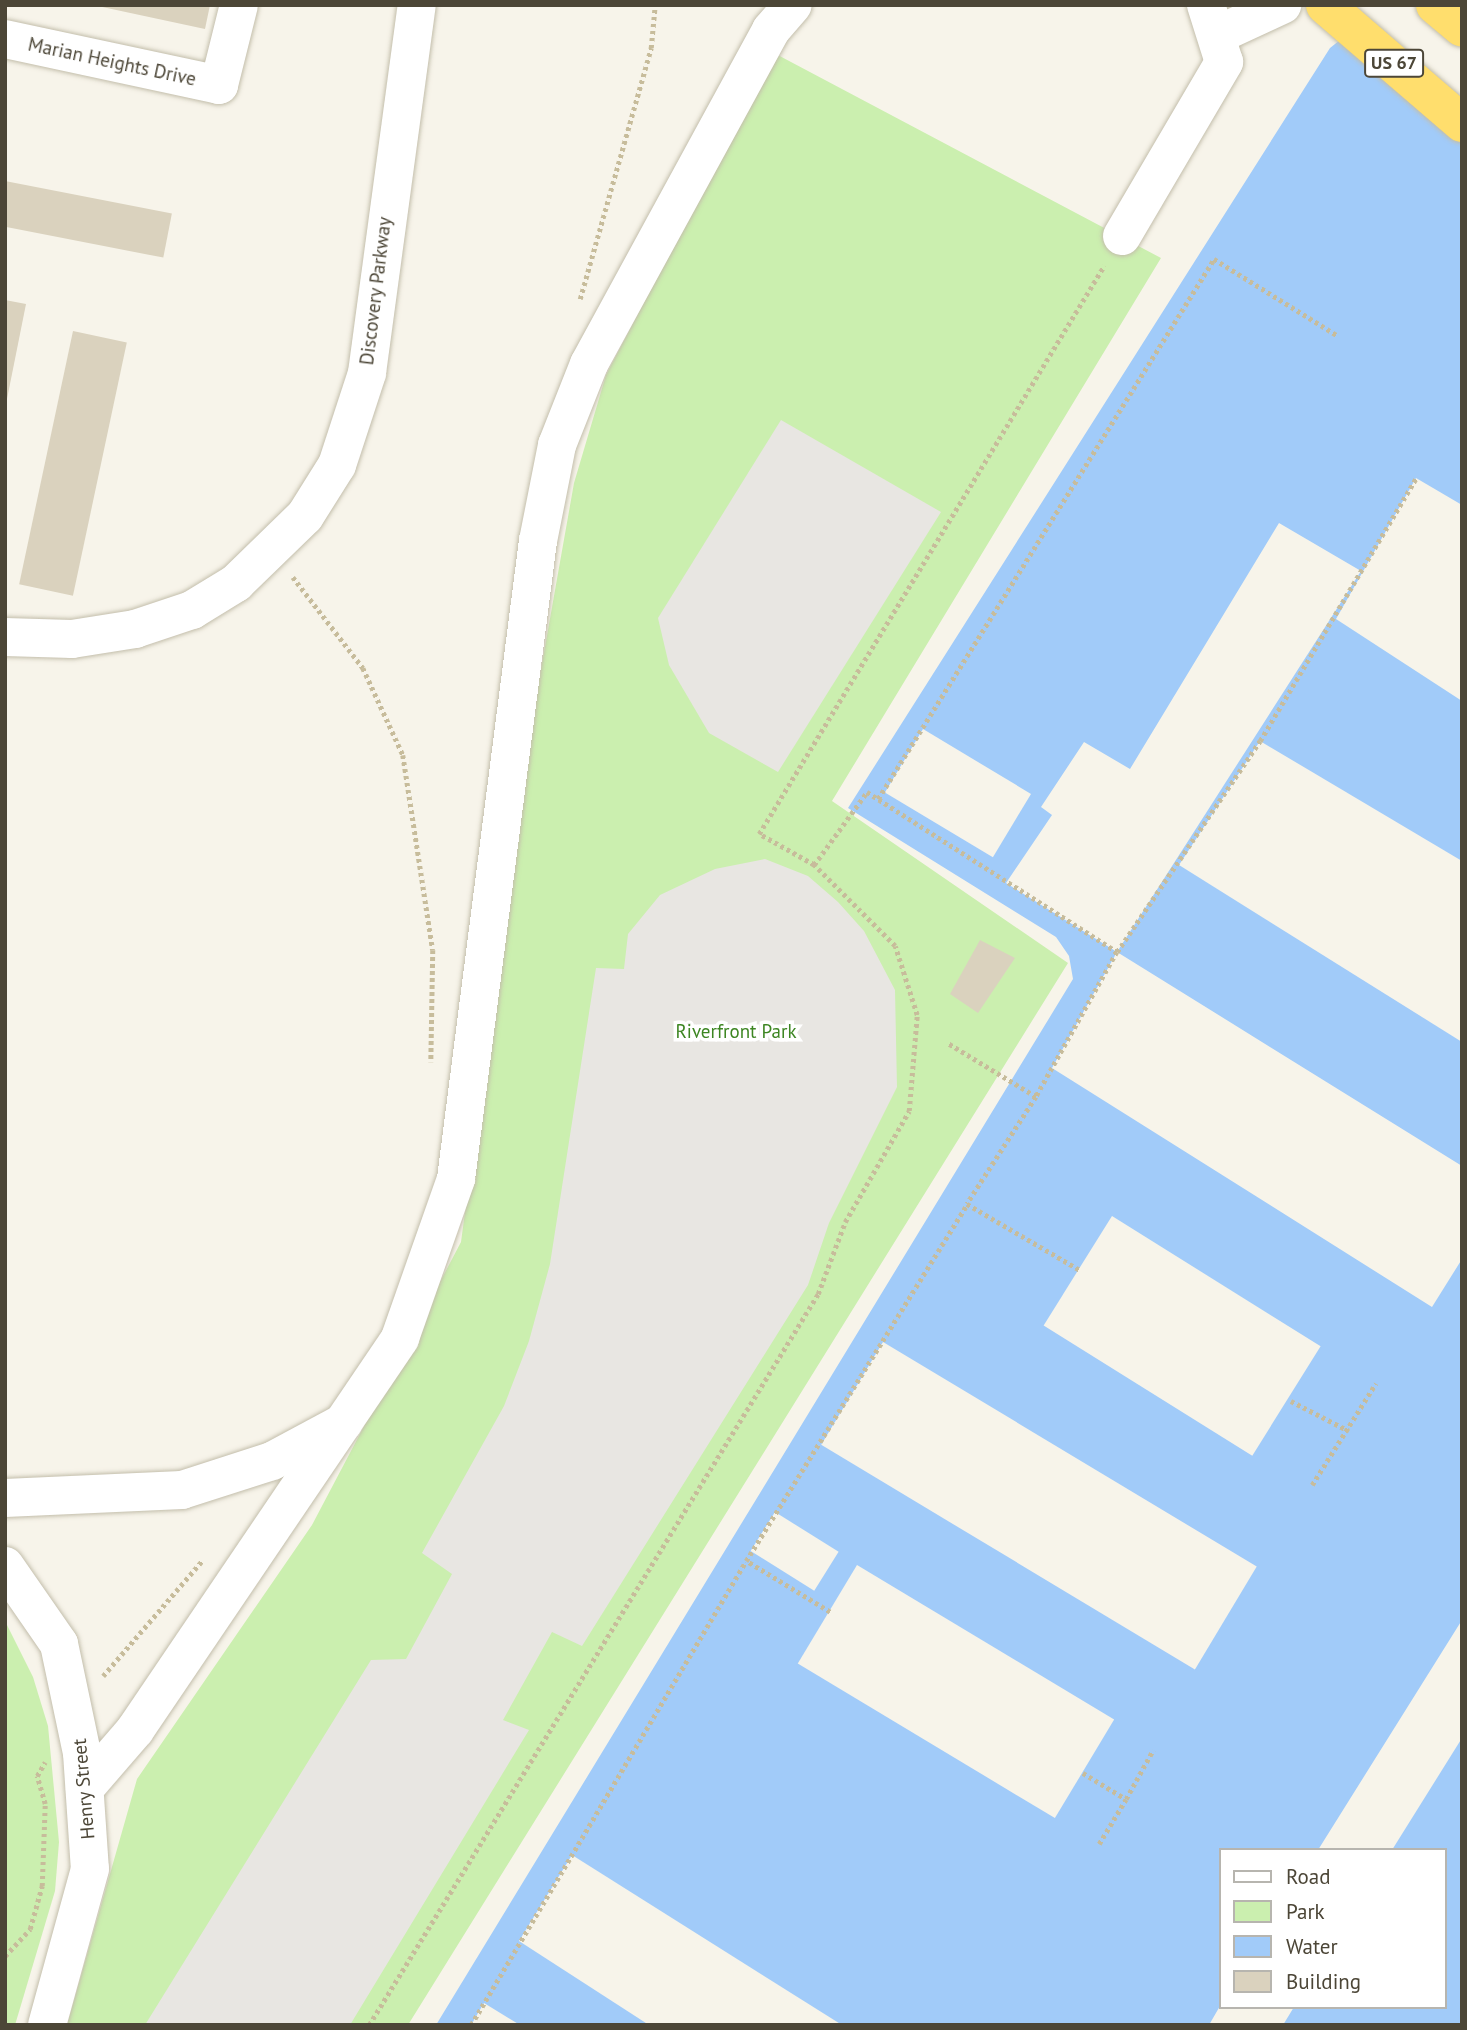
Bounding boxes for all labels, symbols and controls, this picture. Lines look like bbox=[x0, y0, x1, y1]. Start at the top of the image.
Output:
street label: Marian Heights Drive bbox=[26, 33, 198, 91]
road number: US 67 bbox=[1362, 48, 1426, 78]
street label: Discovery Parkway bbox=[356, 215, 396, 367]
park label: Riverfront Park bbox=[675, 1021, 797, 1043]
street label: Henry Street bbox=[68, 1737, 100, 1841]
legend bbox=[1218, 1848, 1446, 2009]
text: Road bbox=[1286, 1863, 1330, 1890]
text: Park bbox=[1286, 1898, 1325, 1925]
text: Water bbox=[1286, 1933, 1338, 1960]
text: Building bbox=[1286, 1968, 1361, 1995]

